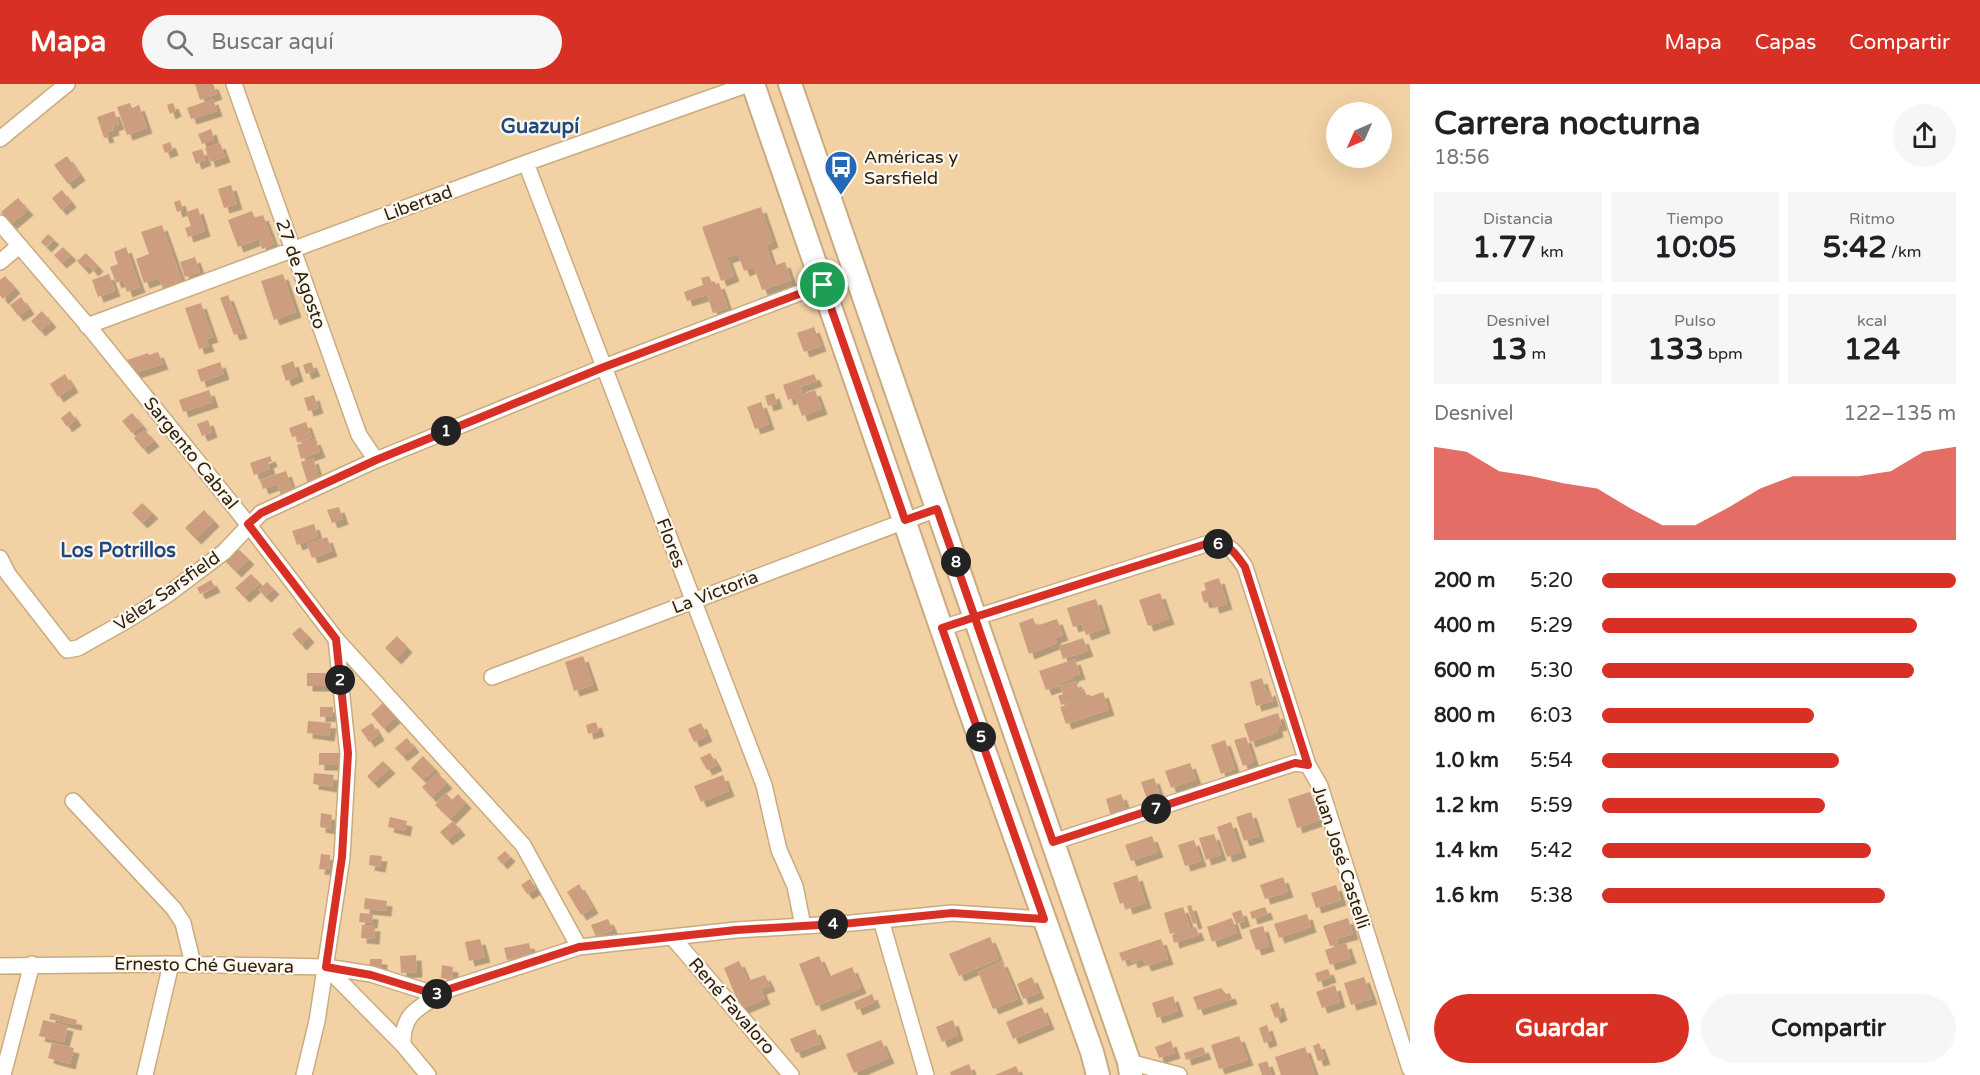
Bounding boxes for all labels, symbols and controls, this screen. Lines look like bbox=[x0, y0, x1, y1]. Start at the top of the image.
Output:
search box bbox=[142, 15, 562, 69]
text: Mapa bbox=[30, 25, 106, 59]
icon: search bbox=[163, 26, 196, 59]
text: Buscar aquí bbox=[211, 29, 334, 55]
text: Mapa bbox=[1665, 30, 1722, 55]
text: Capas bbox=[1755, 30, 1816, 55]
text: Compartir bbox=[1849, 30, 1950, 55]
north arrow bbox=[1326, 102, 1392, 168]
map controls bbox=[1326, 102, 1392, 168]
text: Carrera nocturna bbox=[1434, 104, 1700, 143]
button: share bbox=[1893, 104, 1956, 167]
district label: Guazupí bbox=[501, 115, 579, 139]
place label: Américas y Sarsfield bbox=[864, 146, 958, 189]
text: 18:56 bbox=[1434, 146, 1489, 170]
bus stop icon: Américas y Sarsfield bbox=[823, 149, 859, 196]
street label: Libertad bbox=[381, 180, 455, 226]
text: Distancia bbox=[1483, 209, 1553, 229]
text: Tiempo bbox=[1666, 209, 1724, 229]
text: Ritmo bbox=[1849, 209, 1895, 229]
street label: 27 de Agosto bbox=[271, 216, 331, 332]
text: 1.77 bbox=[1472, 229, 1536, 266]
text: 10:05 bbox=[1653, 229, 1737, 266]
text: 5:42 bbox=[1823, 229, 1887, 266]
text: km bbox=[1536, 242, 1564, 262]
text: /km bbox=[1887, 242, 1921, 262]
pin bbox=[797, 259, 848, 310]
icon: arrive bbox=[806, 268, 839, 301]
text: Desnivel bbox=[1486, 311, 1550, 331]
text: Pulso bbox=[1674, 311, 1716, 331]
text: kcal bbox=[1857, 311, 1887, 331]
text: 13 bbox=[1490, 331, 1527, 368]
text: 133 bbox=[1647, 331, 1704, 368]
text: 124 bbox=[1844, 331, 1900, 368]
text: m bbox=[1527, 344, 1546, 364]
text: bpm bbox=[1704, 344, 1743, 364]
street label: Sargento Cabral bbox=[139, 392, 243, 514]
text: Desnivel bbox=[1434, 402, 1513, 426]
text: 122–135 m bbox=[1843, 402, 1956, 426]
pin: 1 bbox=[431, 416, 461, 446]
text: 1 bbox=[441, 421, 451, 441]
street label: Flores bbox=[651, 515, 691, 571]
pin: 6 bbox=[1203, 529, 1233, 559]
text: 6 bbox=[1213, 534, 1223, 554]
district label: Los Potrillos bbox=[60, 539, 176, 563]
street label: Vélez Sarsfield bbox=[110, 546, 224, 636]
pin: 8 bbox=[941, 547, 971, 577]
text: 8 bbox=[951, 552, 961, 572]
street label: La Victoria bbox=[669, 565, 761, 619]
text: 200 m bbox=[1434, 569, 1495, 593]
text: 5:20 bbox=[1530, 569, 1573, 593]
text: 400 m bbox=[1434, 614, 1495, 638]
text: 5:29 bbox=[1530, 614, 1573, 638]
text: 600 m bbox=[1434, 659, 1495, 683]
text: 5:30 bbox=[1530, 659, 1573, 683]
pin: 2 bbox=[325, 665, 355, 695]
text: 2 bbox=[335, 670, 345, 690]
text: 800 m bbox=[1434, 704, 1495, 728]
text: 6:03 bbox=[1530, 704, 1573, 728]
pin: 5 bbox=[966, 722, 996, 752]
text: 5 bbox=[976, 727, 986, 747]
text: 1.0 km bbox=[1434, 749, 1499, 773]
text: 5:54 bbox=[1530, 749, 1573, 773]
street label: Juan José Castelli bbox=[1307, 782, 1375, 932]
pin: 7 bbox=[1141, 794, 1171, 824]
text: 1.2 km bbox=[1434, 794, 1499, 818]
text: 5:59 bbox=[1530, 794, 1573, 818]
text: 7 bbox=[1151, 799, 1161, 819]
text: 1.4 km bbox=[1434, 839, 1498, 863]
text: 5:42 bbox=[1530, 839, 1573, 863]
text: 1.6 km bbox=[1434, 884, 1499, 908]
text: 5:38 bbox=[1530, 884, 1573, 908]
pin: 4 bbox=[818, 909, 848, 939]
text: 4 bbox=[828, 914, 838, 934]
street label: Ernesto Ché Guevara bbox=[114, 952, 294, 978]
street label: René Favaloro bbox=[684, 953, 780, 1059]
pin: 3 bbox=[422, 979, 452, 1009]
text: 3 bbox=[432, 984, 442, 1004]
button: Guardar bbox=[1434, 994, 1689, 1063]
button: Compartir bbox=[1701, 994, 1956, 1063]

